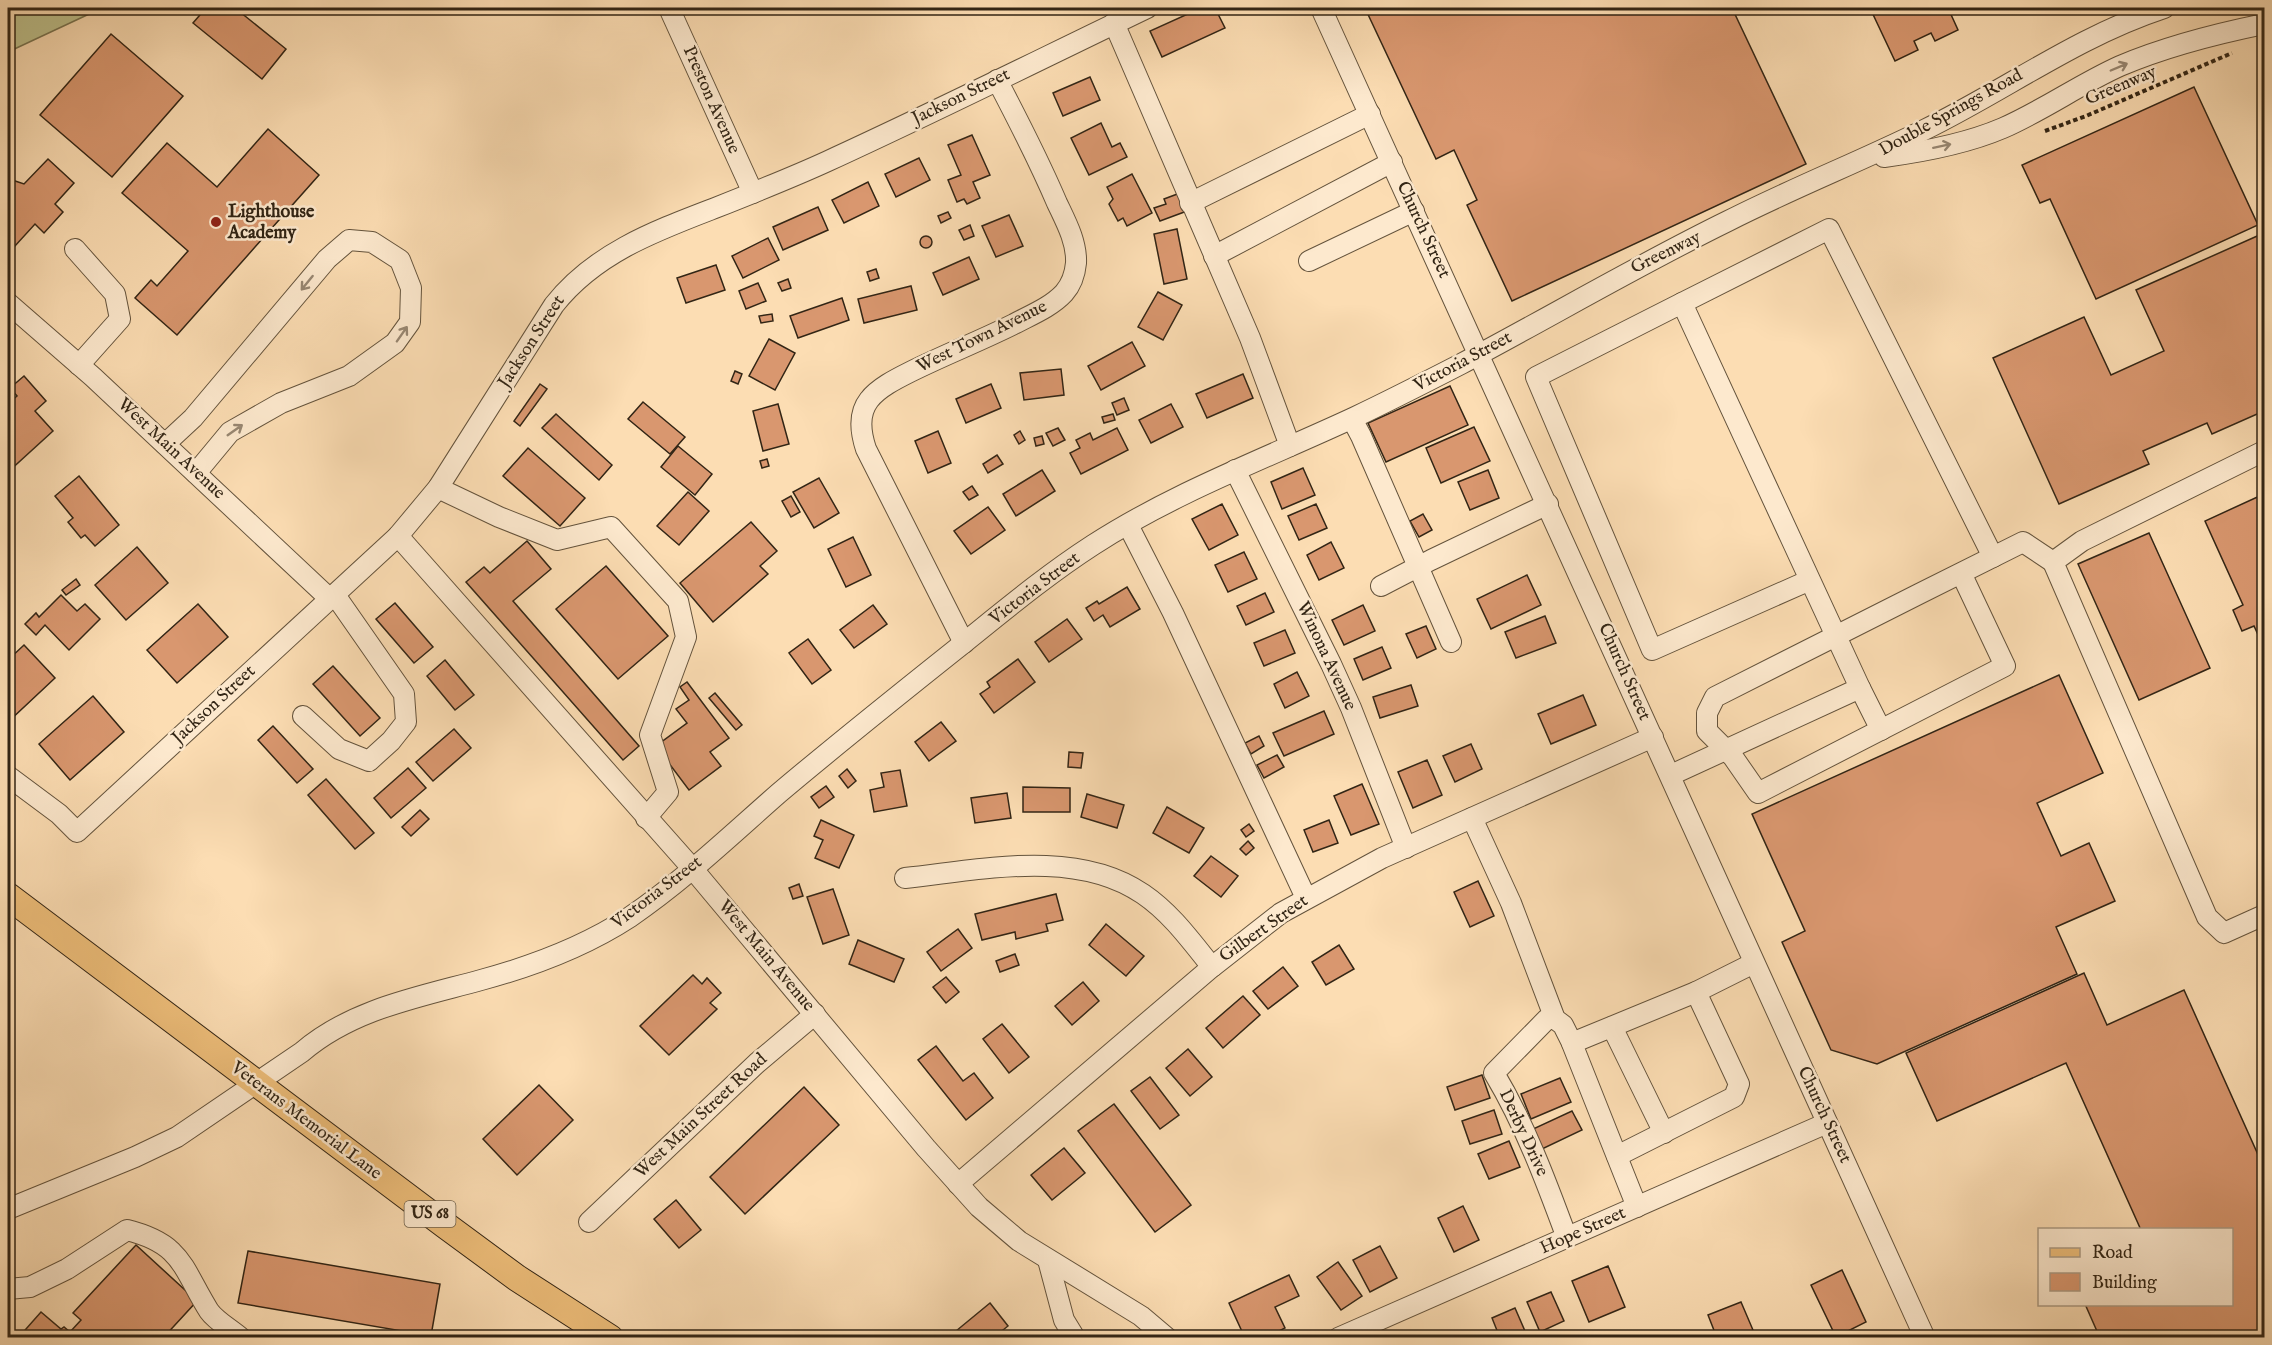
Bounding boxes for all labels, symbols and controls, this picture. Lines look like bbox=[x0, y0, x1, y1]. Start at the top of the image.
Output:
street label: Preston Avenue bbox=[677, 42, 745, 158]
street label: Greenway bbox=[2082, 61, 2160, 111]
one-way arrow bbox=[2110, 61, 2128, 72]
street label: Jackson Street bbox=[906, 63, 1014, 131]
street label: Double Springs Road bbox=[1875, 64, 2027, 162]
one-way arrow bbox=[1931, 140, 1951, 151]
street label: Church Street bbox=[1391, 178, 1455, 282]
place label: Lighthouse Academy bbox=[227, 201, 315, 245]
marker: Lighthouse Academy bbox=[209, 215, 223, 229]
street label: Greenway bbox=[1627, 226, 1705, 280]
one-way arrow bbox=[300, 275, 314, 290]
street label: Jackson Street bbox=[492, 291, 571, 394]
street label: West Town Avenue bbox=[913, 295, 1051, 379]
one-way arrow bbox=[396, 326, 408, 342]
street label: Victoria Street bbox=[1409, 327, 1516, 398]
street label: West Main Avenue bbox=[112, 393, 230, 505]
one-way arrow bbox=[227, 424, 243, 436]
street label: Victoria Street bbox=[984, 547, 1085, 631]
street label: Winona Avenue bbox=[1291, 598, 1361, 714]
street label: Church Street bbox=[1592, 620, 1656, 724]
street label: Jackson Street bbox=[166, 660, 261, 751]
street label: Victoria Street bbox=[606, 851, 707, 935]
street label: Gilbert Street bbox=[1215, 890, 1313, 968]
street label: West Main Avenue bbox=[713, 895, 819, 1017]
street label: West Main Street Road bbox=[630, 1048, 773, 1184]
street label: Veterans Memorial Lane bbox=[225, 1056, 386, 1185]
street label: Church Street bbox=[1792, 1063, 1856, 1167]
street label: Derby Drive bbox=[1493, 1086, 1553, 1180]
road number: US 68 bbox=[404, 1201, 456, 1227]
street label: Hope Street bbox=[1537, 1202, 1629, 1260]
legend bbox=[2038, 1228, 2233, 1306]
text: Road bbox=[2092, 1242, 2133, 1265]
text: Building bbox=[2092, 1272, 2157, 1295]

